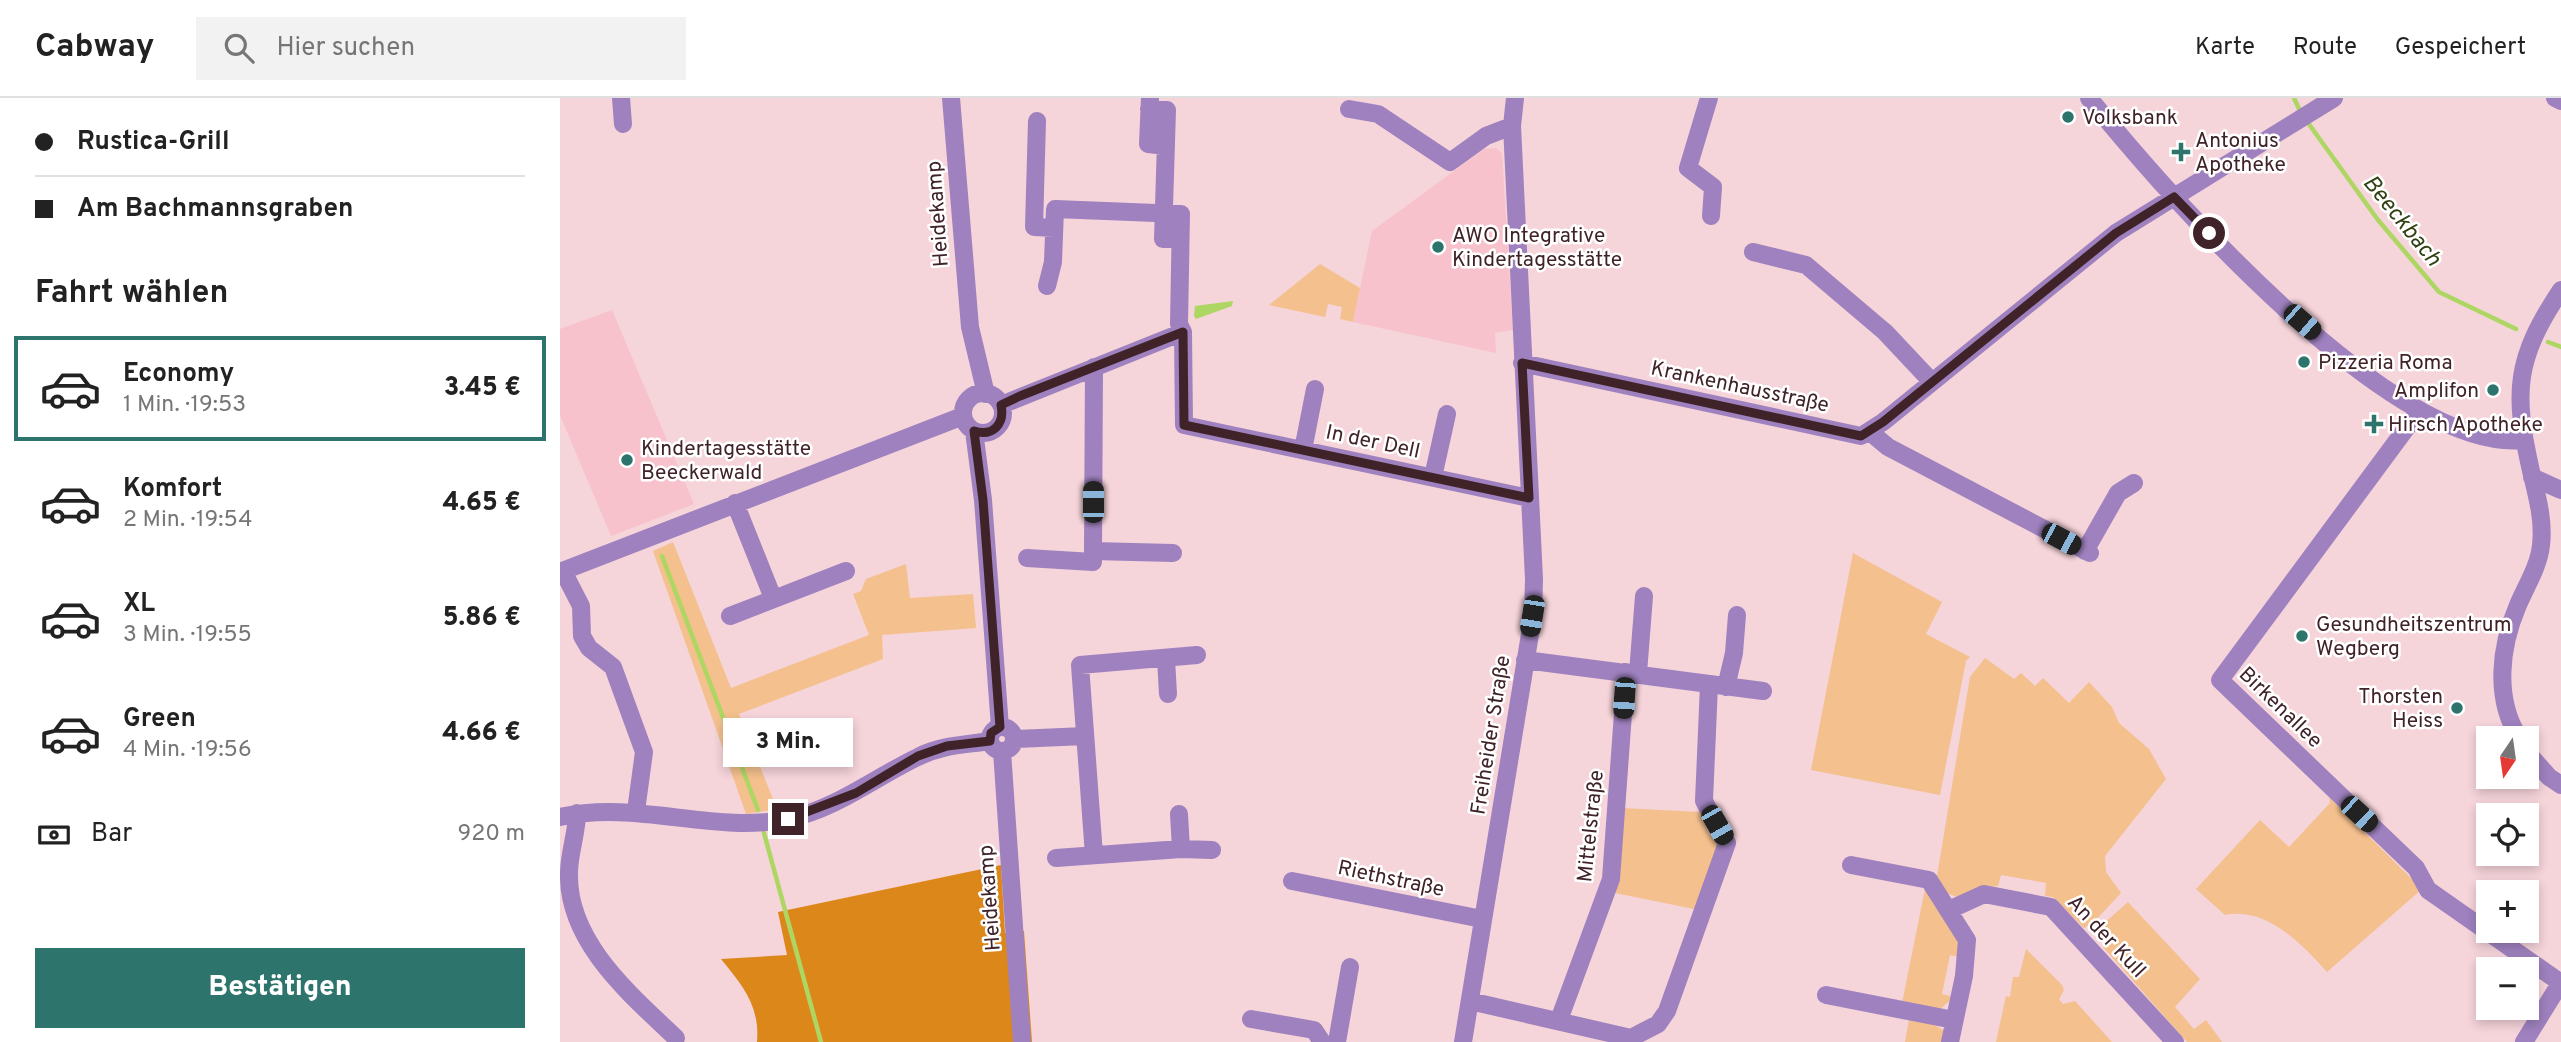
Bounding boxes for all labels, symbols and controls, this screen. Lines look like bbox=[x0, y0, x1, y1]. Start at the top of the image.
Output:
search box bbox=[196, 17, 686, 80]
text: Cabway bbox=[35, 27, 154, 69]
icon: search bbox=[220, 29, 258, 67]
text: Hier suchen bbox=[276, 32, 415, 65]
text: Karte bbox=[2195, 33, 2255, 63]
text: Route bbox=[2293, 33, 2357, 63]
text: Gespeichert bbox=[2395, 33, 2526, 63]
place label: Volksbank bbox=[2082, 105, 2178, 132]
marker: Volksbank bbox=[2060, 109, 2076, 125]
text: Rustica-Grill bbox=[77, 126, 229, 159]
place label: Antonius Apotheke bbox=[2195, 128, 2286, 179]
marker: Antonius Apotheke bbox=[2173, 144, 2189, 160]
street label: Heidekamp bbox=[921, 160, 956, 268]
water label: Beeckbach bbox=[2355, 170, 2447, 274]
text: Am Bachmannsgraben bbox=[77, 193, 353, 226]
route start bbox=[2193, 217, 2225, 249]
place label: AWO Integrative Kindertagesstätte bbox=[1452, 223, 1622, 274]
marker: AWO Integrative Kindertagesstätte bbox=[1430, 239, 1446, 255]
text: Fahrt wählen bbox=[35, 274, 228, 314]
car bbox=[2280, 300, 2325, 344]
place label: Pizzeria Roma bbox=[2318, 350, 2452, 377]
marker: Pizzeria Roma bbox=[2296, 354, 2312, 370]
street label: Krankenhausstraße bbox=[1648, 355, 1831, 420]
icon: car bbox=[39, 357, 102, 420]
text: Economy bbox=[123, 358, 234, 391]
text: 3.45 € bbox=[444, 372, 521, 405]
place label: Amplifon bbox=[2394, 378, 2479, 405]
marker: Amplifon bbox=[2485, 382, 2501, 398]
text: 1 Min. · 19:53 bbox=[123, 391, 246, 420]
place label: Hirsch Apotheke bbox=[2388, 412, 2543, 439]
marker: Hirsch Apotheke bbox=[2366, 416, 2382, 432]
street label: In der Dell bbox=[1323, 419, 1422, 466]
place label: Kindertagesstätte Beeckerwald bbox=[641, 436, 811, 487]
marker: Kindertagesstätte Beeckerwald bbox=[619, 452, 635, 468]
icon: car bbox=[39, 472, 102, 535]
text: Komfort bbox=[123, 473, 222, 506]
car bbox=[1083, 481, 1104, 523]
text: 4.65 € bbox=[442, 487, 521, 520]
text: 2 Min. · 19:54 bbox=[123, 506, 252, 535]
car bbox=[2038, 520, 2085, 558]
icon: car bbox=[39, 587, 102, 650]
text: XL bbox=[123, 588, 155, 621]
car bbox=[1519, 594, 1546, 638]
text: 5.86 € bbox=[443, 602, 521, 635]
place label: Gesundheitszentrum Wegberg bbox=[2316, 612, 2511, 663]
text: 3 Min. · 19:55 bbox=[123, 621, 252, 650]
marker: Gesundheitszentrum Wegberg bbox=[2294, 628, 2310, 644]
street label: Freiheider Straße bbox=[1466, 654, 1517, 817]
street label: Birkenallee bbox=[2232, 661, 2328, 755]
car bbox=[1613, 676, 1636, 720]
place label: Thorsten Heiss bbox=[2358, 684, 2443, 735]
marker: Thorsten Heiss bbox=[2449, 700, 2465, 716]
icon: car bbox=[39, 702, 102, 765]
text: Green bbox=[123, 703, 196, 736]
text: 4.66 € bbox=[442, 717, 521, 750]
callout: 3 Min. bbox=[723, 718, 853, 766]
north arrow bbox=[2476, 726, 2539, 789]
map controls bbox=[2476, 726, 2539, 1020]
text: 3 Min. bbox=[756, 728, 820, 757]
text: 4 Min. · 19:56 bbox=[123, 736, 252, 765]
street label: Mittelstraße bbox=[1572, 769, 1611, 884]
car bbox=[2337, 792, 2382, 836]
car bbox=[1698, 802, 1737, 848]
route end bbox=[772, 803, 804, 835]
button: locate bbox=[2476, 803, 2539, 866]
icon: cash bbox=[35, 816, 73, 854]
text: Bar bbox=[91, 818, 132, 851]
text: 920 m bbox=[458, 820, 525, 849]
street label: Heidekamp bbox=[973, 844, 1008, 952]
street label: Riethstraße bbox=[1335, 855, 1446, 904]
button: + bbox=[2476, 880, 2539, 943]
street label: An der Kull bbox=[2061, 890, 2151, 984]
button: Bestätigen bbox=[35, 948, 525, 1028]
button: − bbox=[2476, 957, 2539, 1020]

